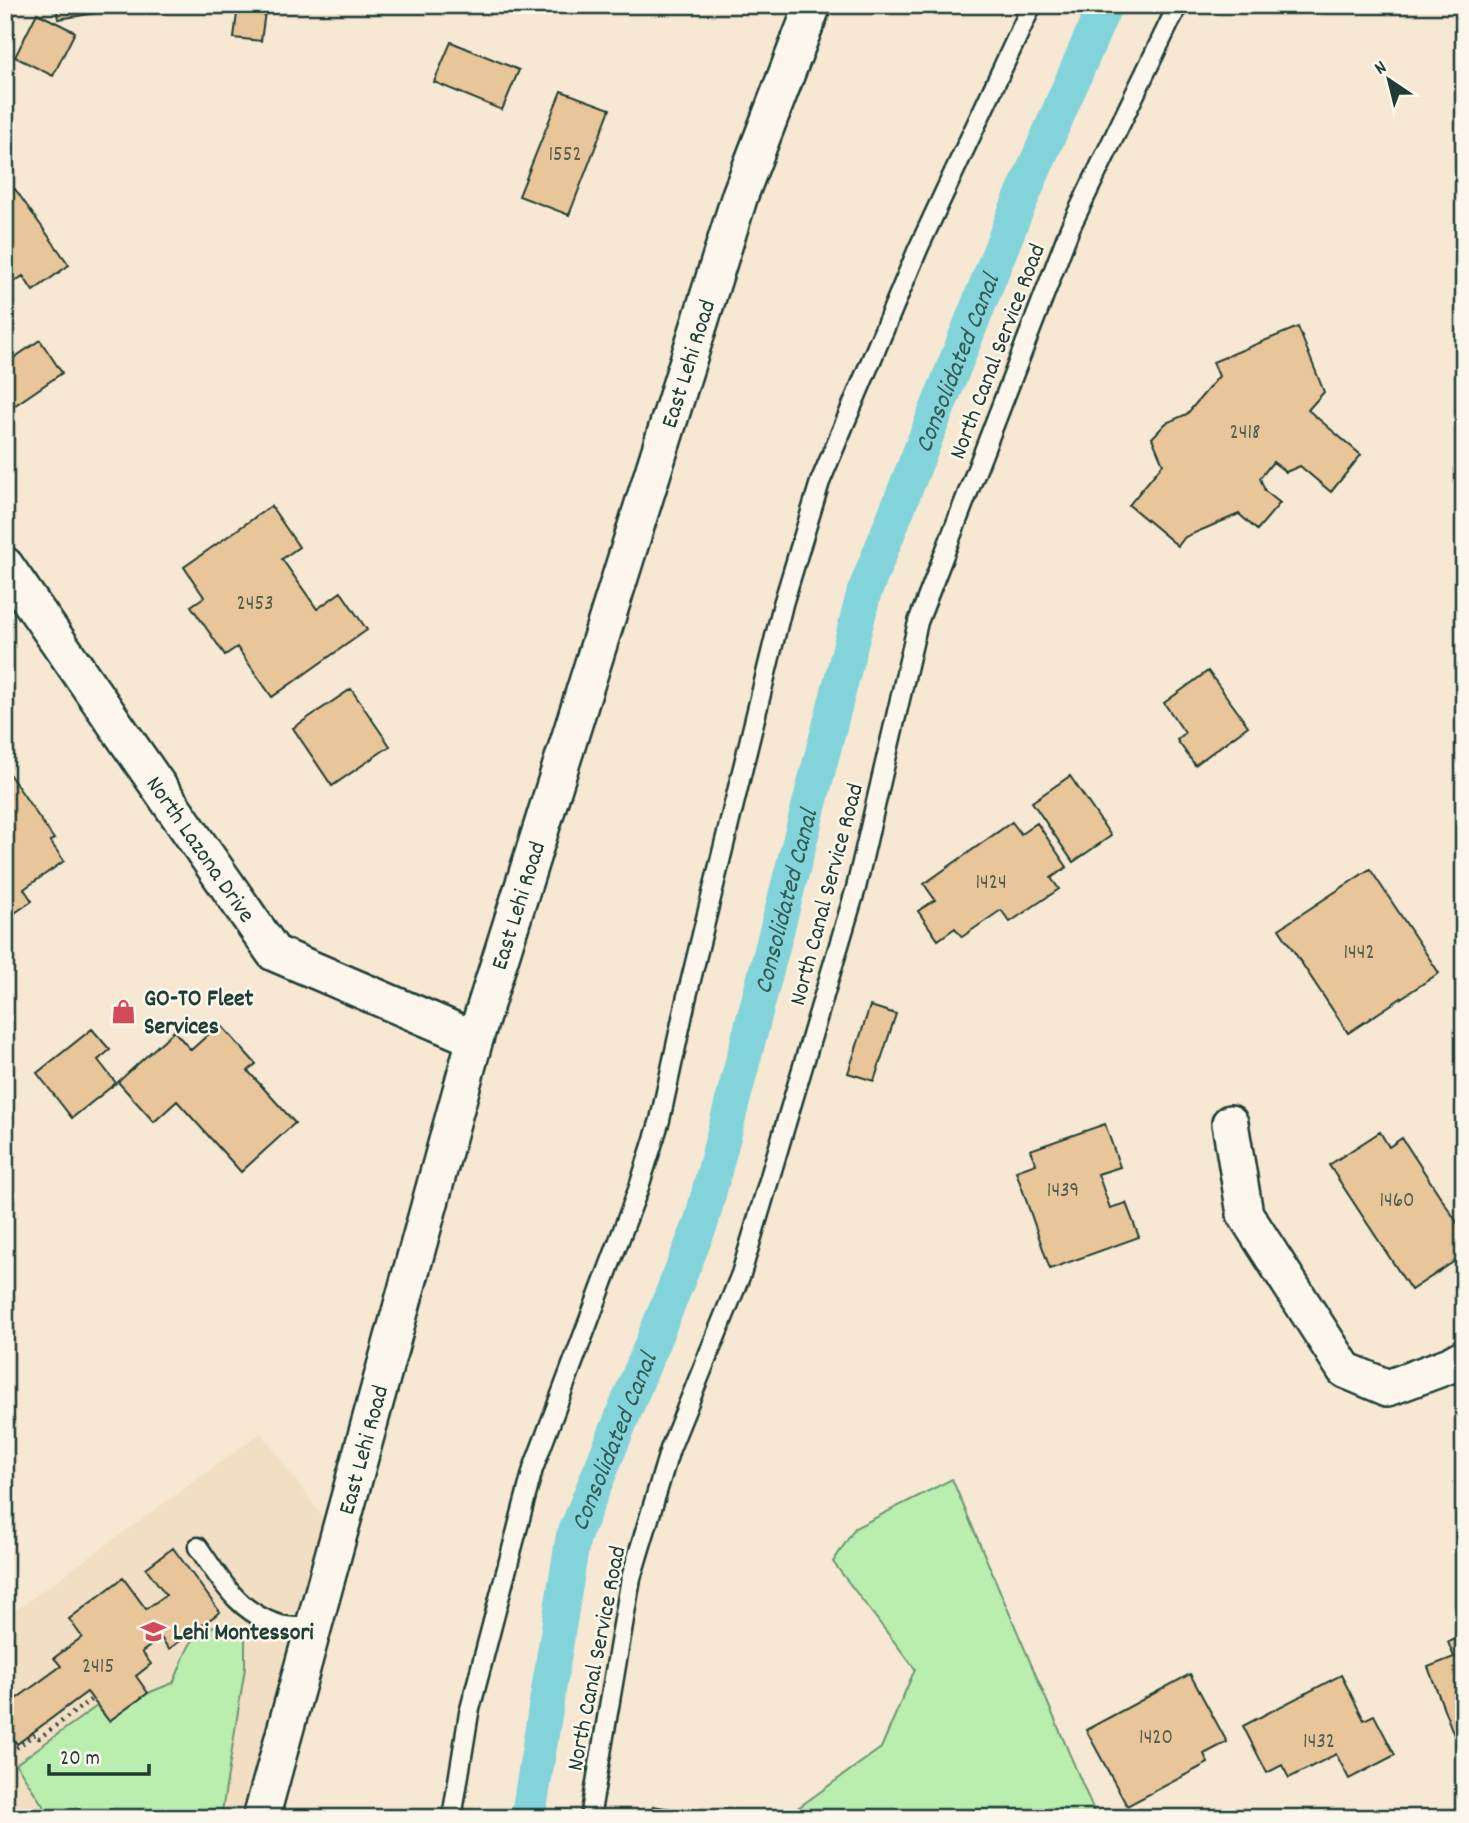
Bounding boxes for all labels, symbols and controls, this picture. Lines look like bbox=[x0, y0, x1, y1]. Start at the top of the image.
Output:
north arrow bbox=[1354, 46, 1424, 116]
text: N bbox=[1370, 55, 1393, 83]
house number: 1552 bbox=[548, 141, 582, 171]
street label: North Canal Service Road bbox=[942, 239, 1056, 465]
water label: Consolidated Canal bbox=[907, 268, 1011, 459]
street label: East Lehi Road bbox=[654, 296, 726, 433]
house number: 2418 bbox=[1230, 419, 1260, 449]
house number: 2453 bbox=[237, 590, 273, 620]
street label: North Lazona Drive bbox=[136, 770, 262, 931]
street label: North Canal Service Road bbox=[782, 780, 874, 1010]
water label: Consolidated Canal bbox=[746, 804, 830, 998]
street label: East Lehi Road bbox=[484, 838, 556, 975]
house number: 1424 bbox=[975, 869, 1007, 899]
house number: 1442 bbox=[1343, 939, 1375, 969]
place label: GO-TO Fleet Services bbox=[144, 983, 254, 1045]
shop icon: GO-TO Fleet Services bbox=[110, 997, 138, 1025]
house number: 1439 bbox=[1047, 1177, 1079, 1207]
house number: 1460 bbox=[1379, 1187, 1415, 1217]
water label: Consolidated Canal bbox=[563, 1346, 669, 1537]
street label: East Lehi Road bbox=[331, 1382, 399, 1519]
street label: North Canal Service Road bbox=[559, 1543, 636, 1774]
school or university icon: Lehi Montessori bbox=[139, 1617, 167, 1645]
place label: Lehi Montessori bbox=[173, 1617, 314, 1651]
house number: 2415 bbox=[82, 1653, 114, 1683]
house number: 1420 bbox=[1139, 1724, 1173, 1754]
house number: 1432 bbox=[1303, 1728, 1335, 1758]
scale bar bbox=[49, 1732, 149, 1776]
text: 20 m bbox=[60, 1745, 100, 1775]

